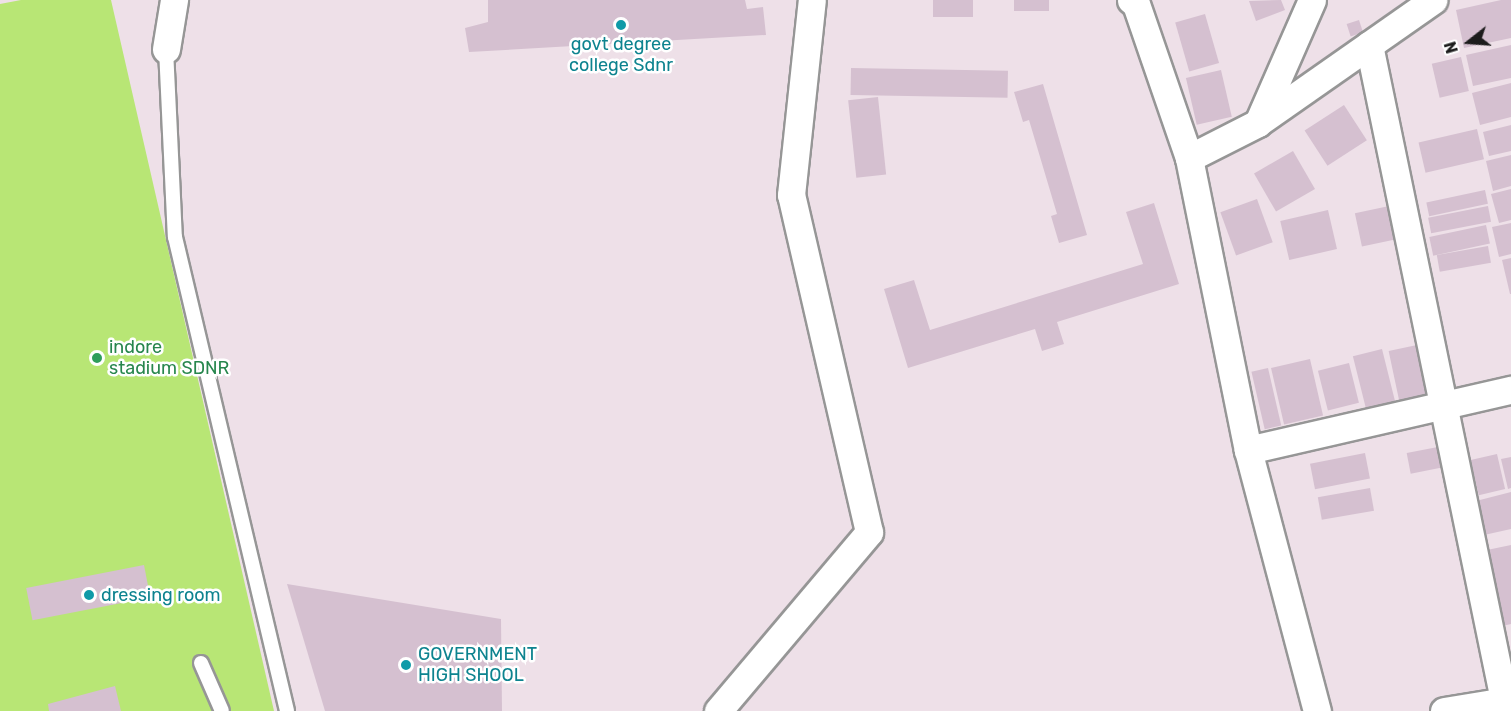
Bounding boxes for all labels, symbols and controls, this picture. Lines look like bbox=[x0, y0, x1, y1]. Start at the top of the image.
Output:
north arrow bbox=[1439, 12, 1499, 72]
marker: govt degree college Sdnr bbox=[614, 18, 628, 32]
place label: govt degree college Sdnr bbox=[569, 34, 673, 76]
text: N bbox=[1441, 39, 1462, 56]
place label: indore stadium SDNR bbox=[109, 337, 229, 380]
marker: indore stadium SDNR bbox=[90, 351, 104, 365]
place label: dressing room bbox=[101, 584, 221, 606]
marker: dressing room bbox=[82, 588, 96, 602]
place label: GOVERNMENT HIGH SHOOL bbox=[418, 644, 537, 686]
marker: GOVERNMENT HIGH SHOOL bbox=[399, 658, 413, 672]

